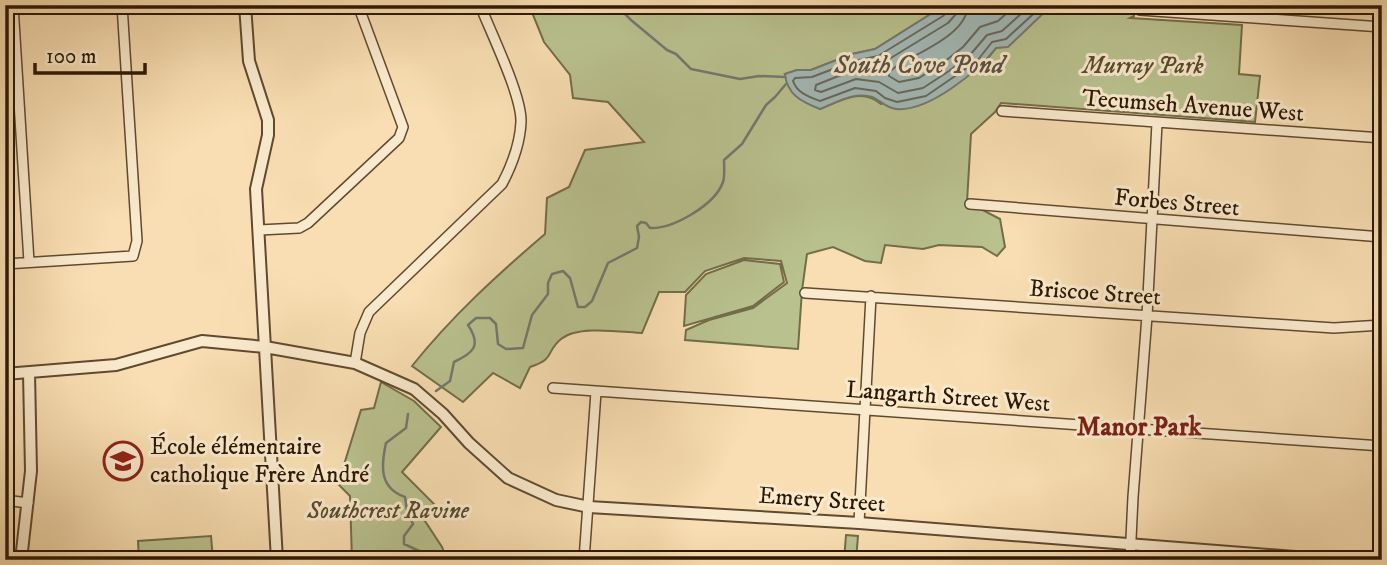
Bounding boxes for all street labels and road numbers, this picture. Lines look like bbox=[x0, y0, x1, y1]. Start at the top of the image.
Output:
street label: Tecumseh Avenue West bbox=[1081, 83, 1305, 129]
street label: Forbes Street bbox=[1113, 183, 1241, 223]
street label: Briscoe Street bbox=[1028, 273, 1162, 313]
street label: Langarth Street West bbox=[845, 375, 1051, 419]
street label: Emery Street bbox=[758, 481, 887, 519]

